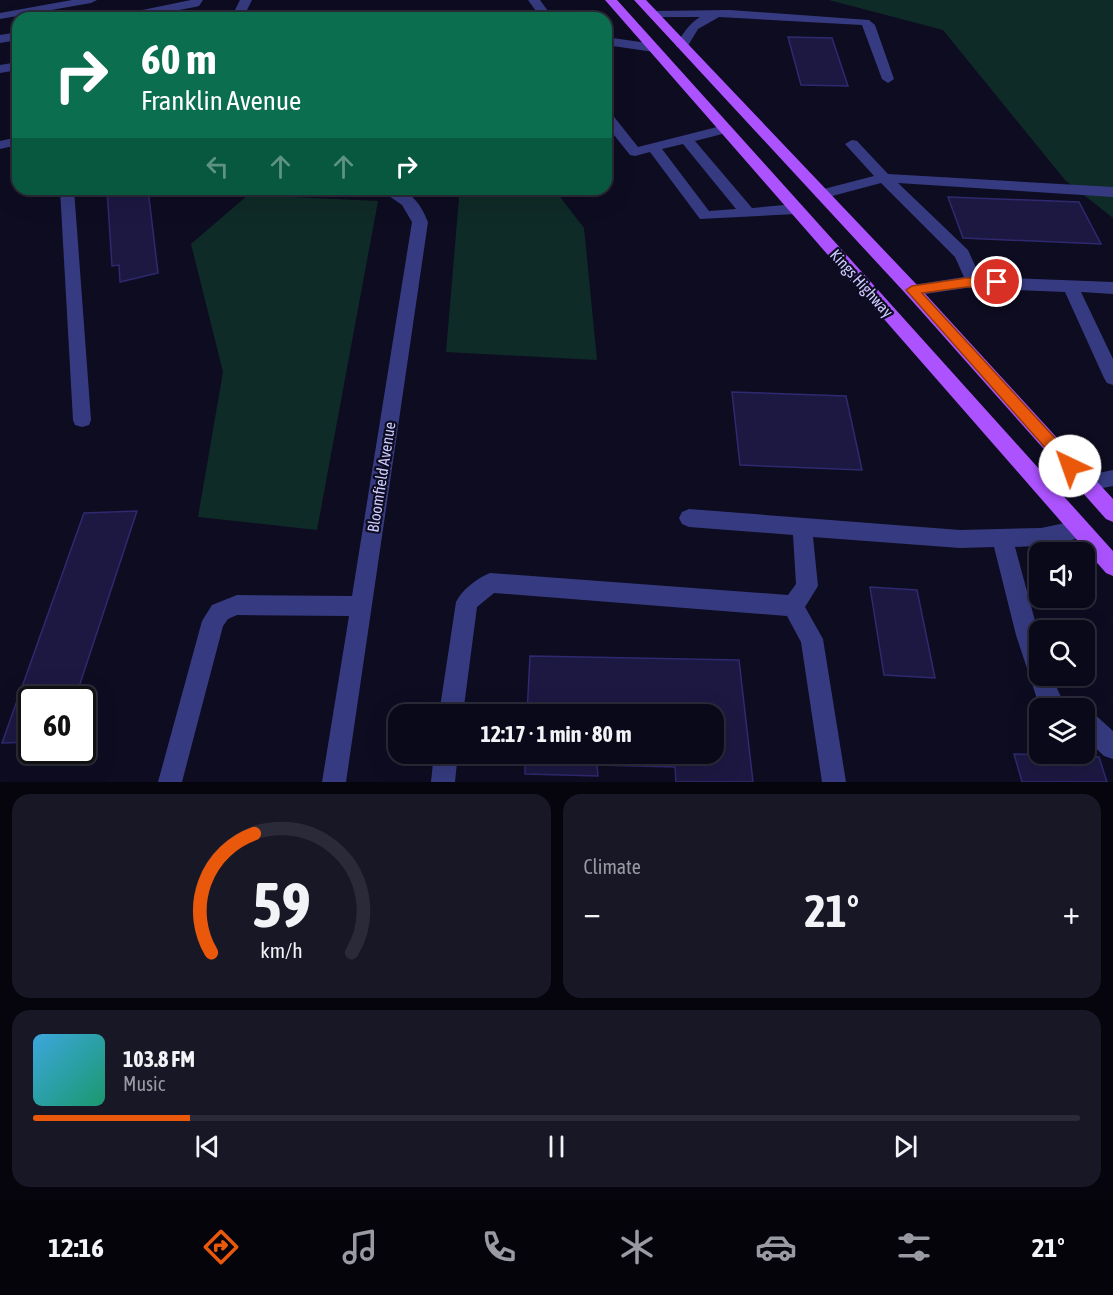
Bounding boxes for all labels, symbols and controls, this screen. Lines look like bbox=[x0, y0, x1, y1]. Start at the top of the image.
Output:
text: 60 m bbox=[141, 35, 216, 83]
icon: right bbox=[42, 36, 120, 114]
text: Franklin Avenue bbox=[141, 85, 301, 116]
icon: left bbox=[201, 150, 234, 183]
icon: ahead bbox=[264, 150, 297, 183]
icon: ahead bbox=[327, 150, 360, 183]
icon: right bbox=[390, 150, 423, 183]
street label: Kings Highway bbox=[826, 245, 897, 322]
pin bbox=[971, 256, 1022, 307]
icon: arrive bbox=[980, 265, 1013, 298]
street label: Bloomfield Avenue bbox=[363, 420, 399, 534]
position arrow bbox=[1038, 434, 1102, 498]
map controls bbox=[1029, 542, 1095, 764]
button: sound bbox=[1029, 542, 1095, 608]
button: search bbox=[1029, 620, 1095, 686]
speed limit sign: 60 bbox=[18, 686, 96, 764]
button: layers bbox=[1029, 698, 1095, 764]
text: 12:17 · 1 min · 80 m bbox=[480, 721, 632, 747]
text: Climate bbox=[584, 855, 641, 878]
text: 59 bbox=[252, 869, 311, 940]
text: 21° bbox=[804, 885, 859, 937]
text: − bbox=[584, 893, 601, 931]
text: + bbox=[1063, 893, 1080, 931]
text: km/h bbox=[260, 938, 303, 963]
text: 103.8 FM bbox=[123, 1046, 195, 1072]
text: Music bbox=[123, 1072, 165, 1095]
icon: previous bbox=[191, 1130, 224, 1163]
icon: pause bbox=[540, 1130, 573, 1163]
icon: next bbox=[889, 1130, 922, 1163]
icon: directions bbox=[200, 1226, 242, 1268]
icon: music bbox=[339, 1226, 381, 1268]
icon: phone bbox=[478, 1226, 520, 1268]
icon: climate bbox=[616, 1226, 658, 1268]
icon: car bbox=[755, 1226, 797, 1268]
icon: filters bbox=[893, 1226, 935, 1268]
text: 12:16 bbox=[48, 1232, 104, 1263]
text: 21° bbox=[1032, 1232, 1065, 1263]

